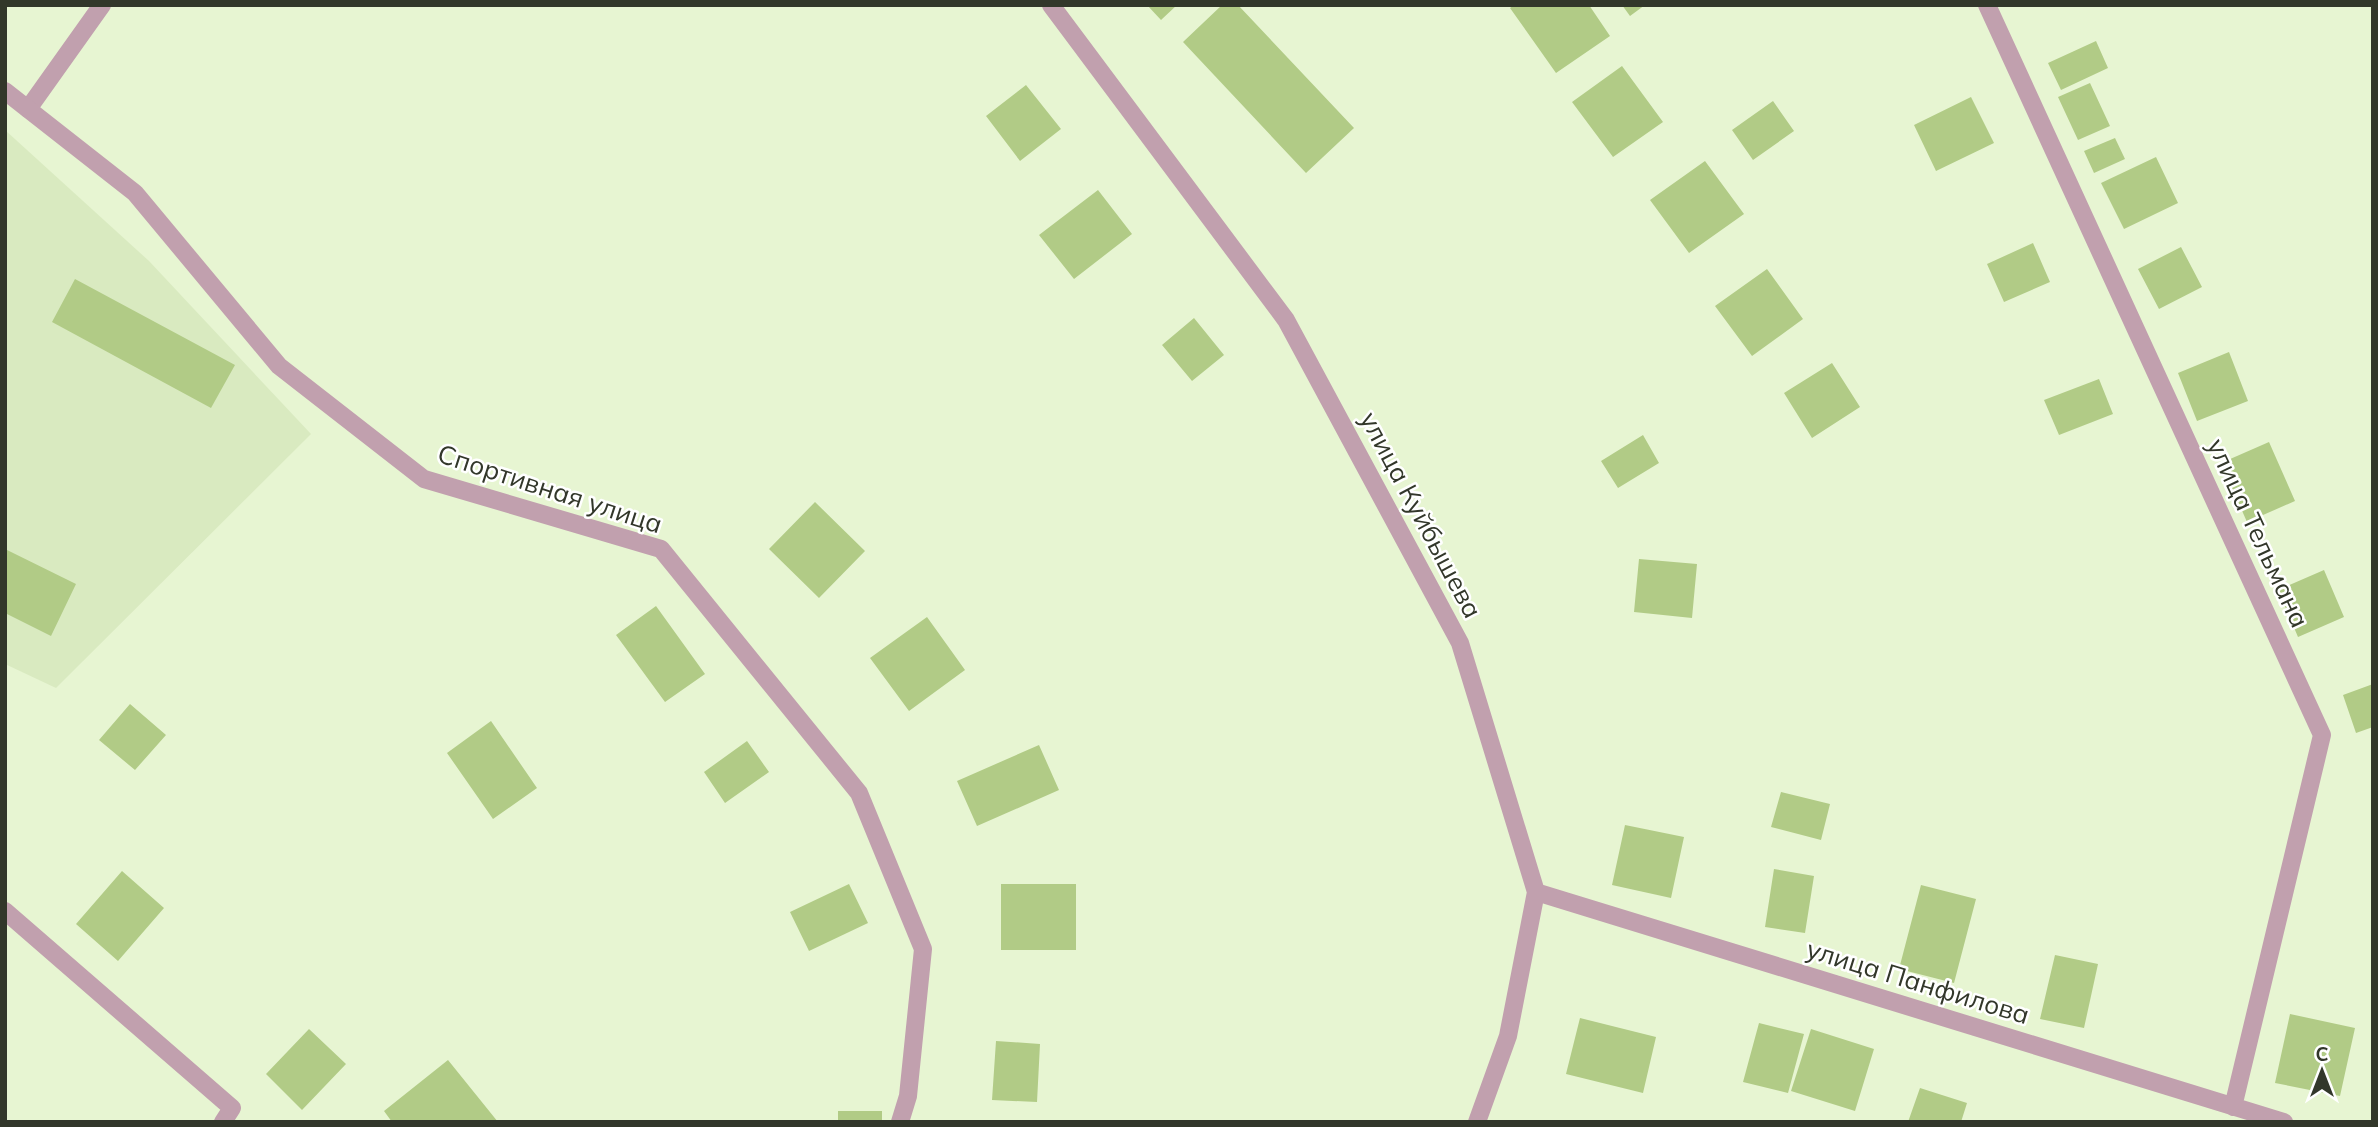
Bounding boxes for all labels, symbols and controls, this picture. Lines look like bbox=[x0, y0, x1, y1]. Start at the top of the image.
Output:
street label: улица Куйбышева bbox=[1353, 406, 1490, 624]
street label: улица Тельмана bbox=[2200, 433, 2317, 633]
street label: Спортивная улица bbox=[434, 437, 667, 540]
street label: улица Панфилова bbox=[1803, 932, 2034, 1031]
north arrow bbox=[2287, 1036, 2357, 1106]
text: С bbox=[2315, 1042, 2329, 1066]

